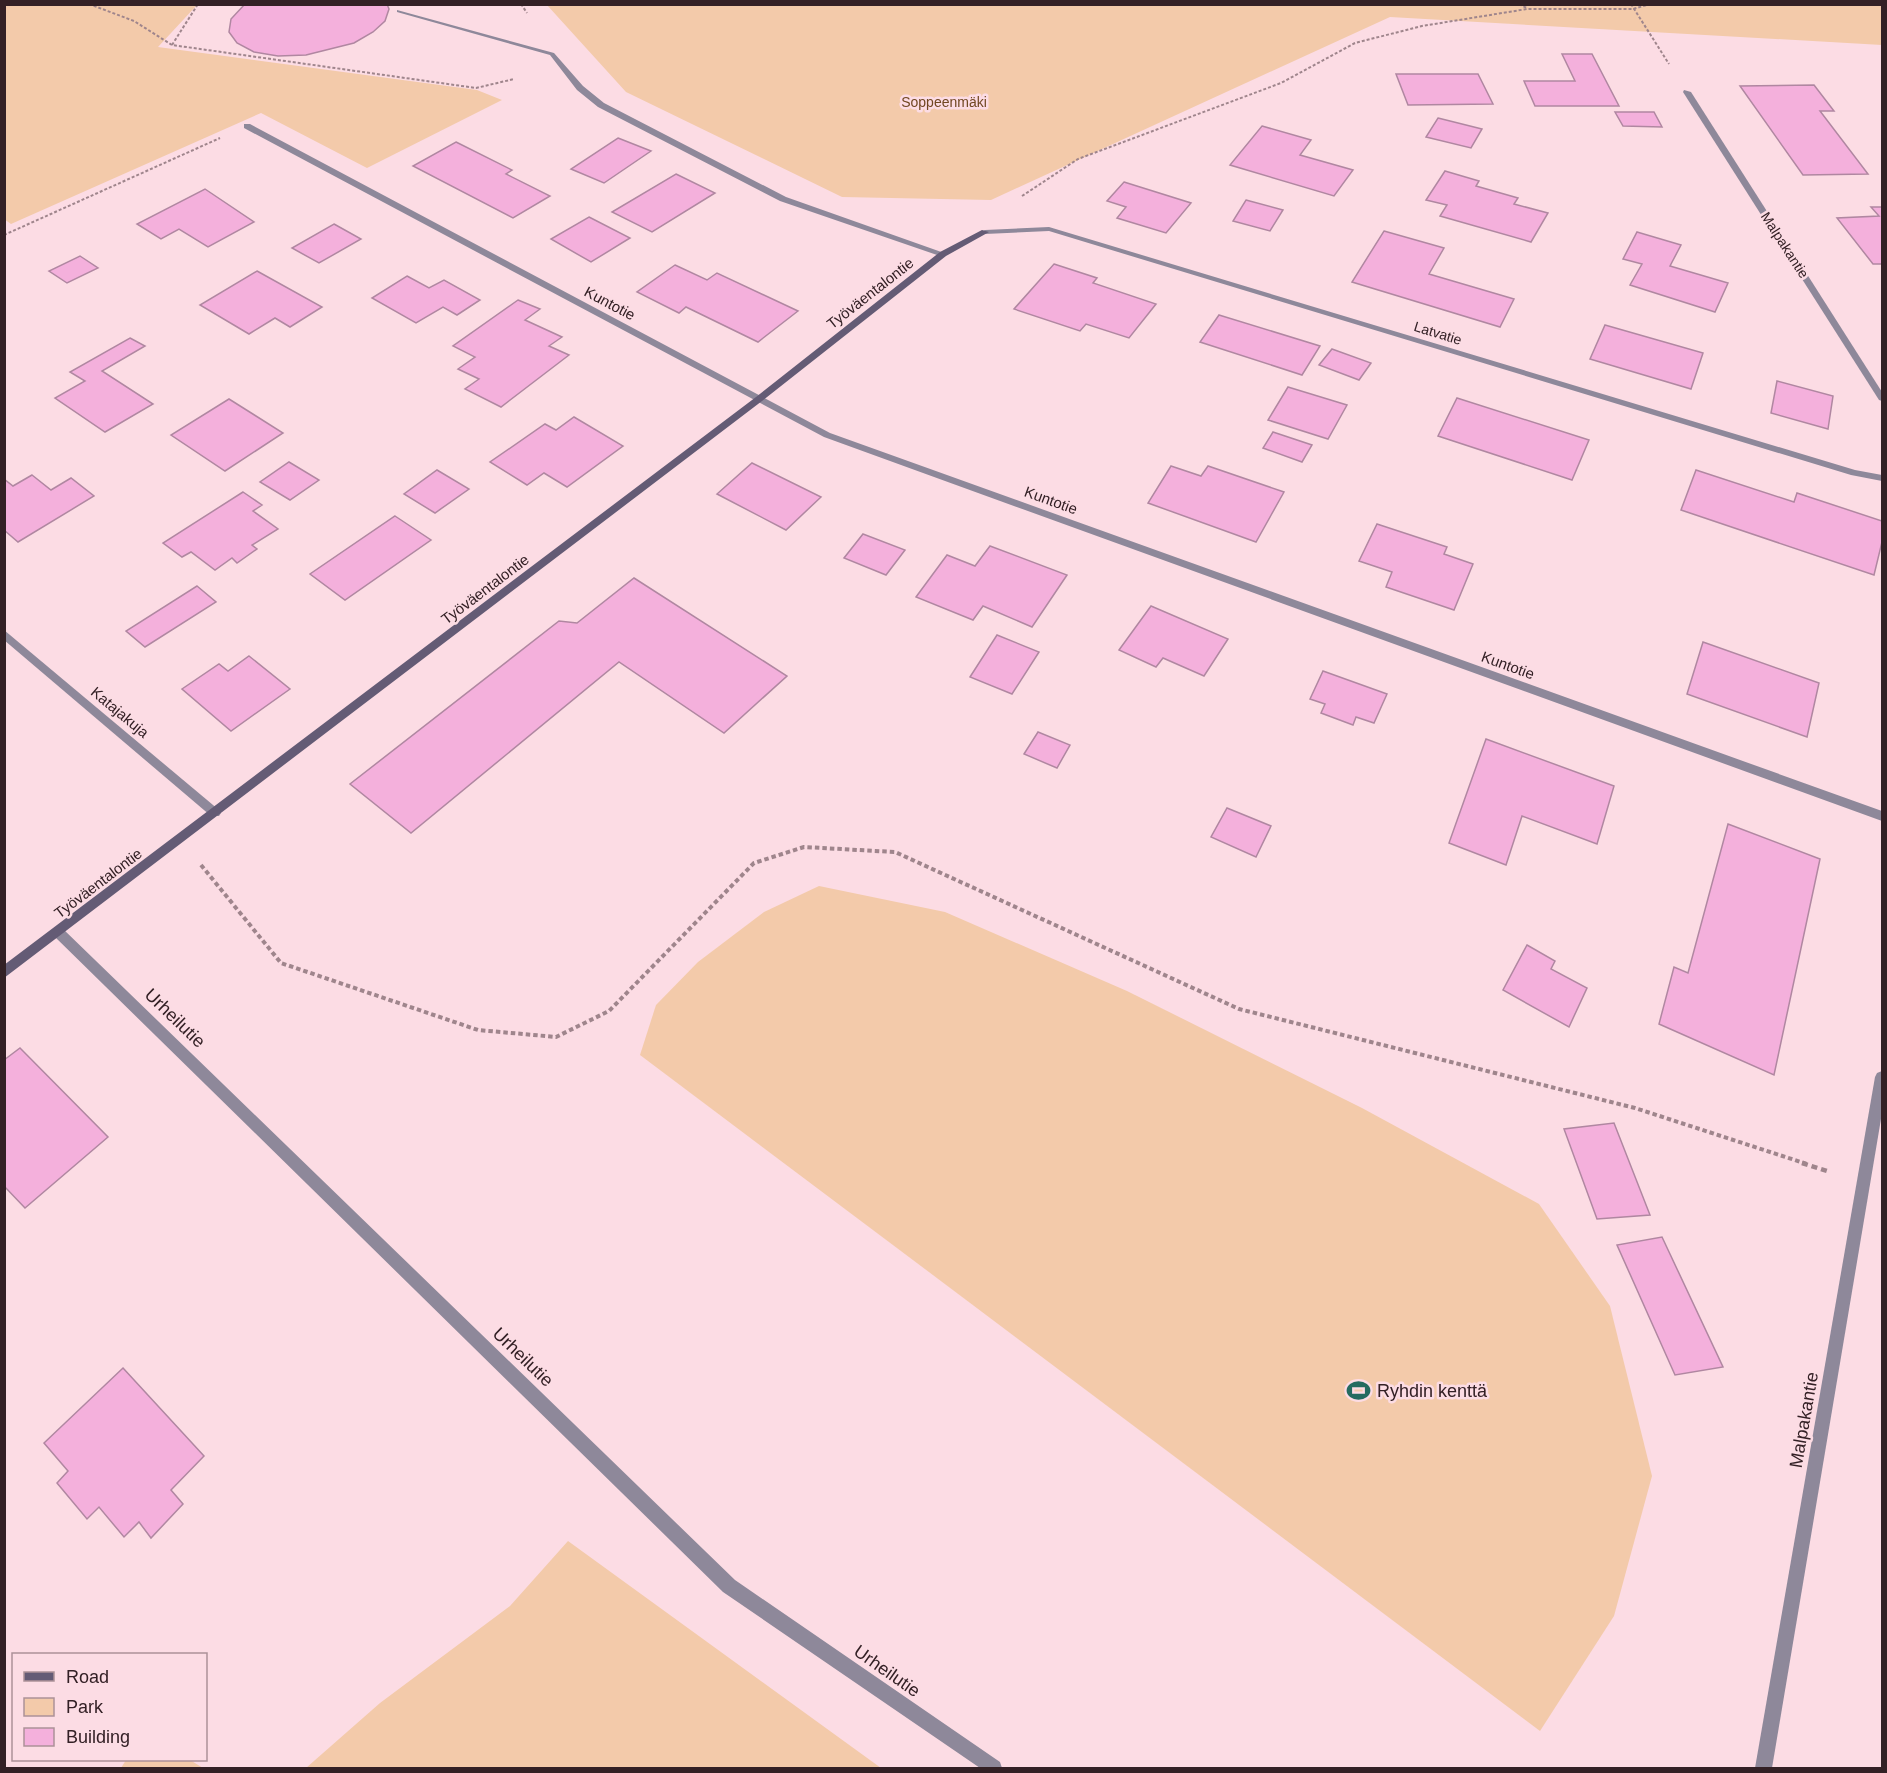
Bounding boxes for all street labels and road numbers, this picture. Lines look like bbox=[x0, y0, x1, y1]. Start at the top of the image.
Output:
street label: Malpakantie bbox=[1758, 209, 1812, 281]
street label: Työväentalontie bbox=[823, 254, 917, 332]
street label: Kuntotie bbox=[582, 283, 638, 323]
street label: Latvatie bbox=[1412, 318, 1464, 348]
street label: Kuntotie bbox=[1022, 483, 1080, 517]
street label: Työväentalontie bbox=[438, 551, 532, 627]
street label: Kuntotie bbox=[1479, 648, 1537, 682]
street label: Katajakuja bbox=[88, 683, 153, 741]
street label: Työväentalontie bbox=[51, 845, 145, 921]
street label: Urheilutie bbox=[141, 984, 209, 1052]
street label: Urheilutie bbox=[489, 1323, 557, 1391]
street label: Malpakantie bbox=[1786, 1370, 1822, 1470]
street label: Urheilutie bbox=[850, 1641, 924, 1701]

